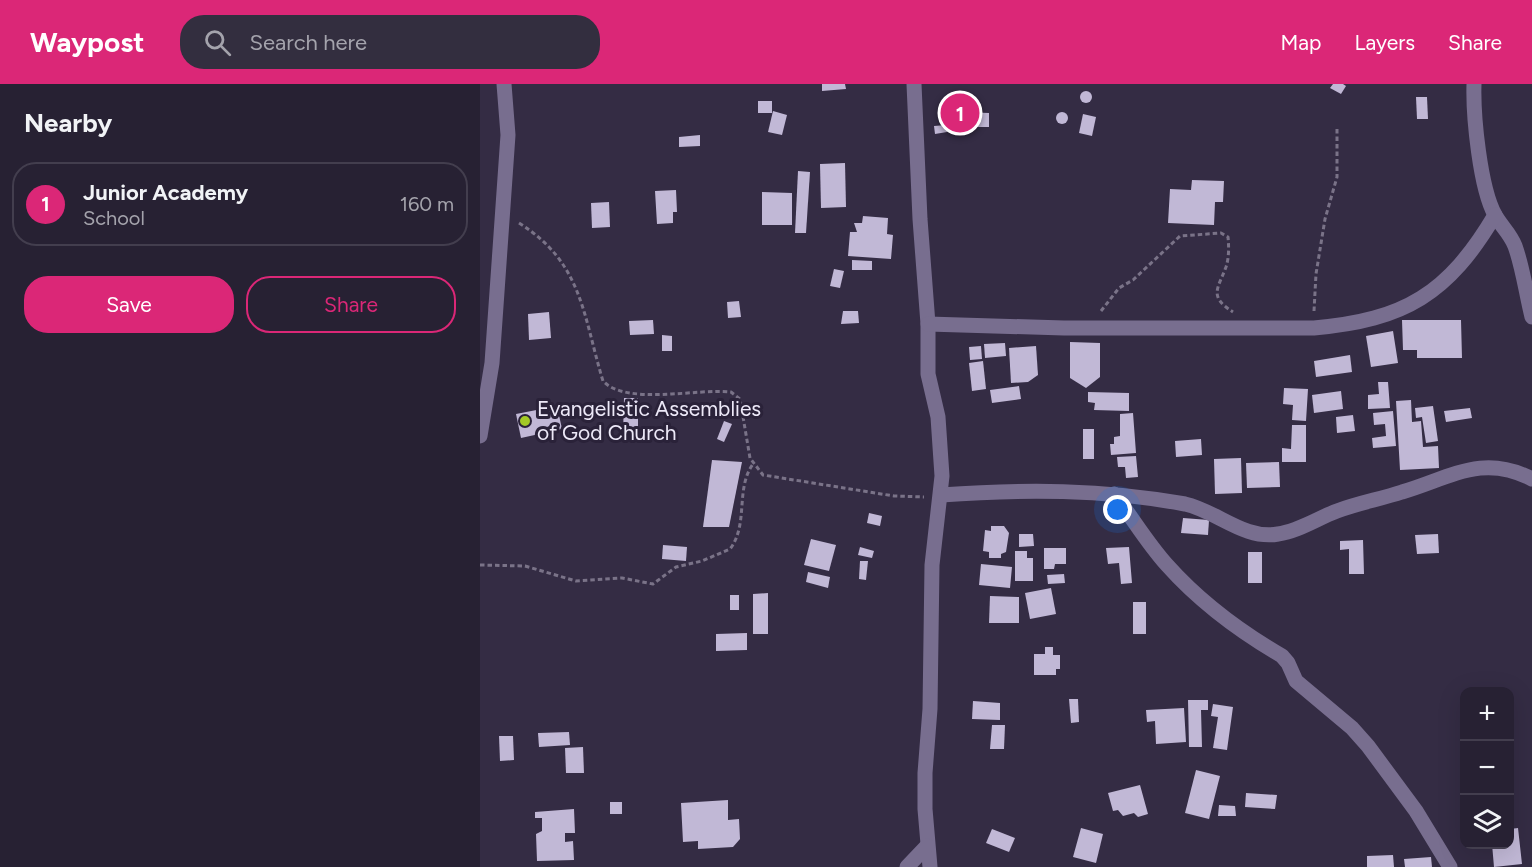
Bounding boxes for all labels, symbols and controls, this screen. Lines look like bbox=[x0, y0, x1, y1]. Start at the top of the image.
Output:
search box bbox=[180, 15, 600, 69]
text: Waypost bbox=[30, 25, 144, 59]
icon: search bbox=[201, 26, 234, 59]
text: Search here bbox=[249, 29, 367, 56]
text: Map bbox=[1281, 30, 1321, 55]
text: Layers bbox=[1354, 30, 1415, 55]
text: Share bbox=[1448, 30, 1502, 55]
pin: 1 bbox=[940, 90, 980, 135]
text: Nearby bbox=[24, 107, 112, 139]
text: Junior Academy bbox=[83, 179, 248, 206]
text: 1 bbox=[41, 192, 50, 216]
text: 160 m bbox=[400, 192, 454, 216]
text: School bbox=[83, 206, 145, 230]
button: Save bbox=[24, 276, 234, 333]
button: Share bbox=[246, 276, 456, 333]
place label: Evangelistic Assemblies of God Church bbox=[537, 396, 761, 445]
marker: Evangelistic Assemblies of God Church bbox=[518, 414, 532, 428]
your location bbox=[1103, 495, 1132, 524]
map controls bbox=[1460, 687, 1514, 849]
button: + bbox=[1460, 687, 1514, 741]
button: − bbox=[1460, 741, 1514, 795]
button: layers bbox=[1460, 795, 1514, 849]

